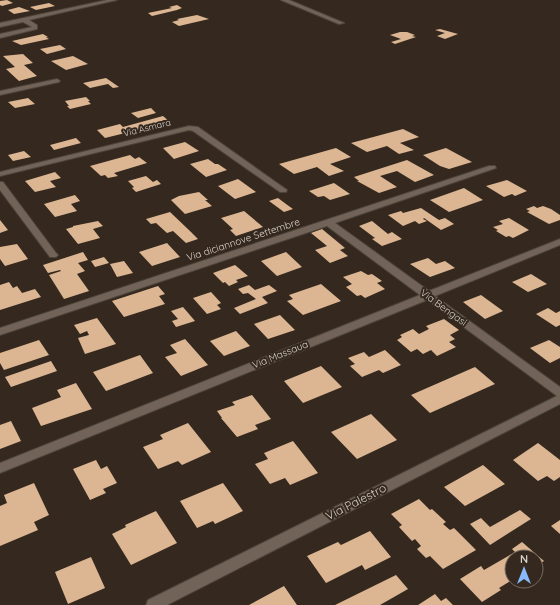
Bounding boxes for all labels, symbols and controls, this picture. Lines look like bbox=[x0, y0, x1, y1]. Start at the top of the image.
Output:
street label: Via Asmara bbox=[122, 116, 172, 139]
street label: Via diciannove Settembre bbox=[185, 215, 302, 264]
street label: Via Bengasi bbox=[418, 286, 470, 329]
street label: Via Massaua bbox=[250, 337, 310, 372]
street label: Via Palestro bbox=[323, 480, 389, 523]
north arrow bbox=[504, 549, 544, 589]
text: N bbox=[520, 552, 528, 566]

